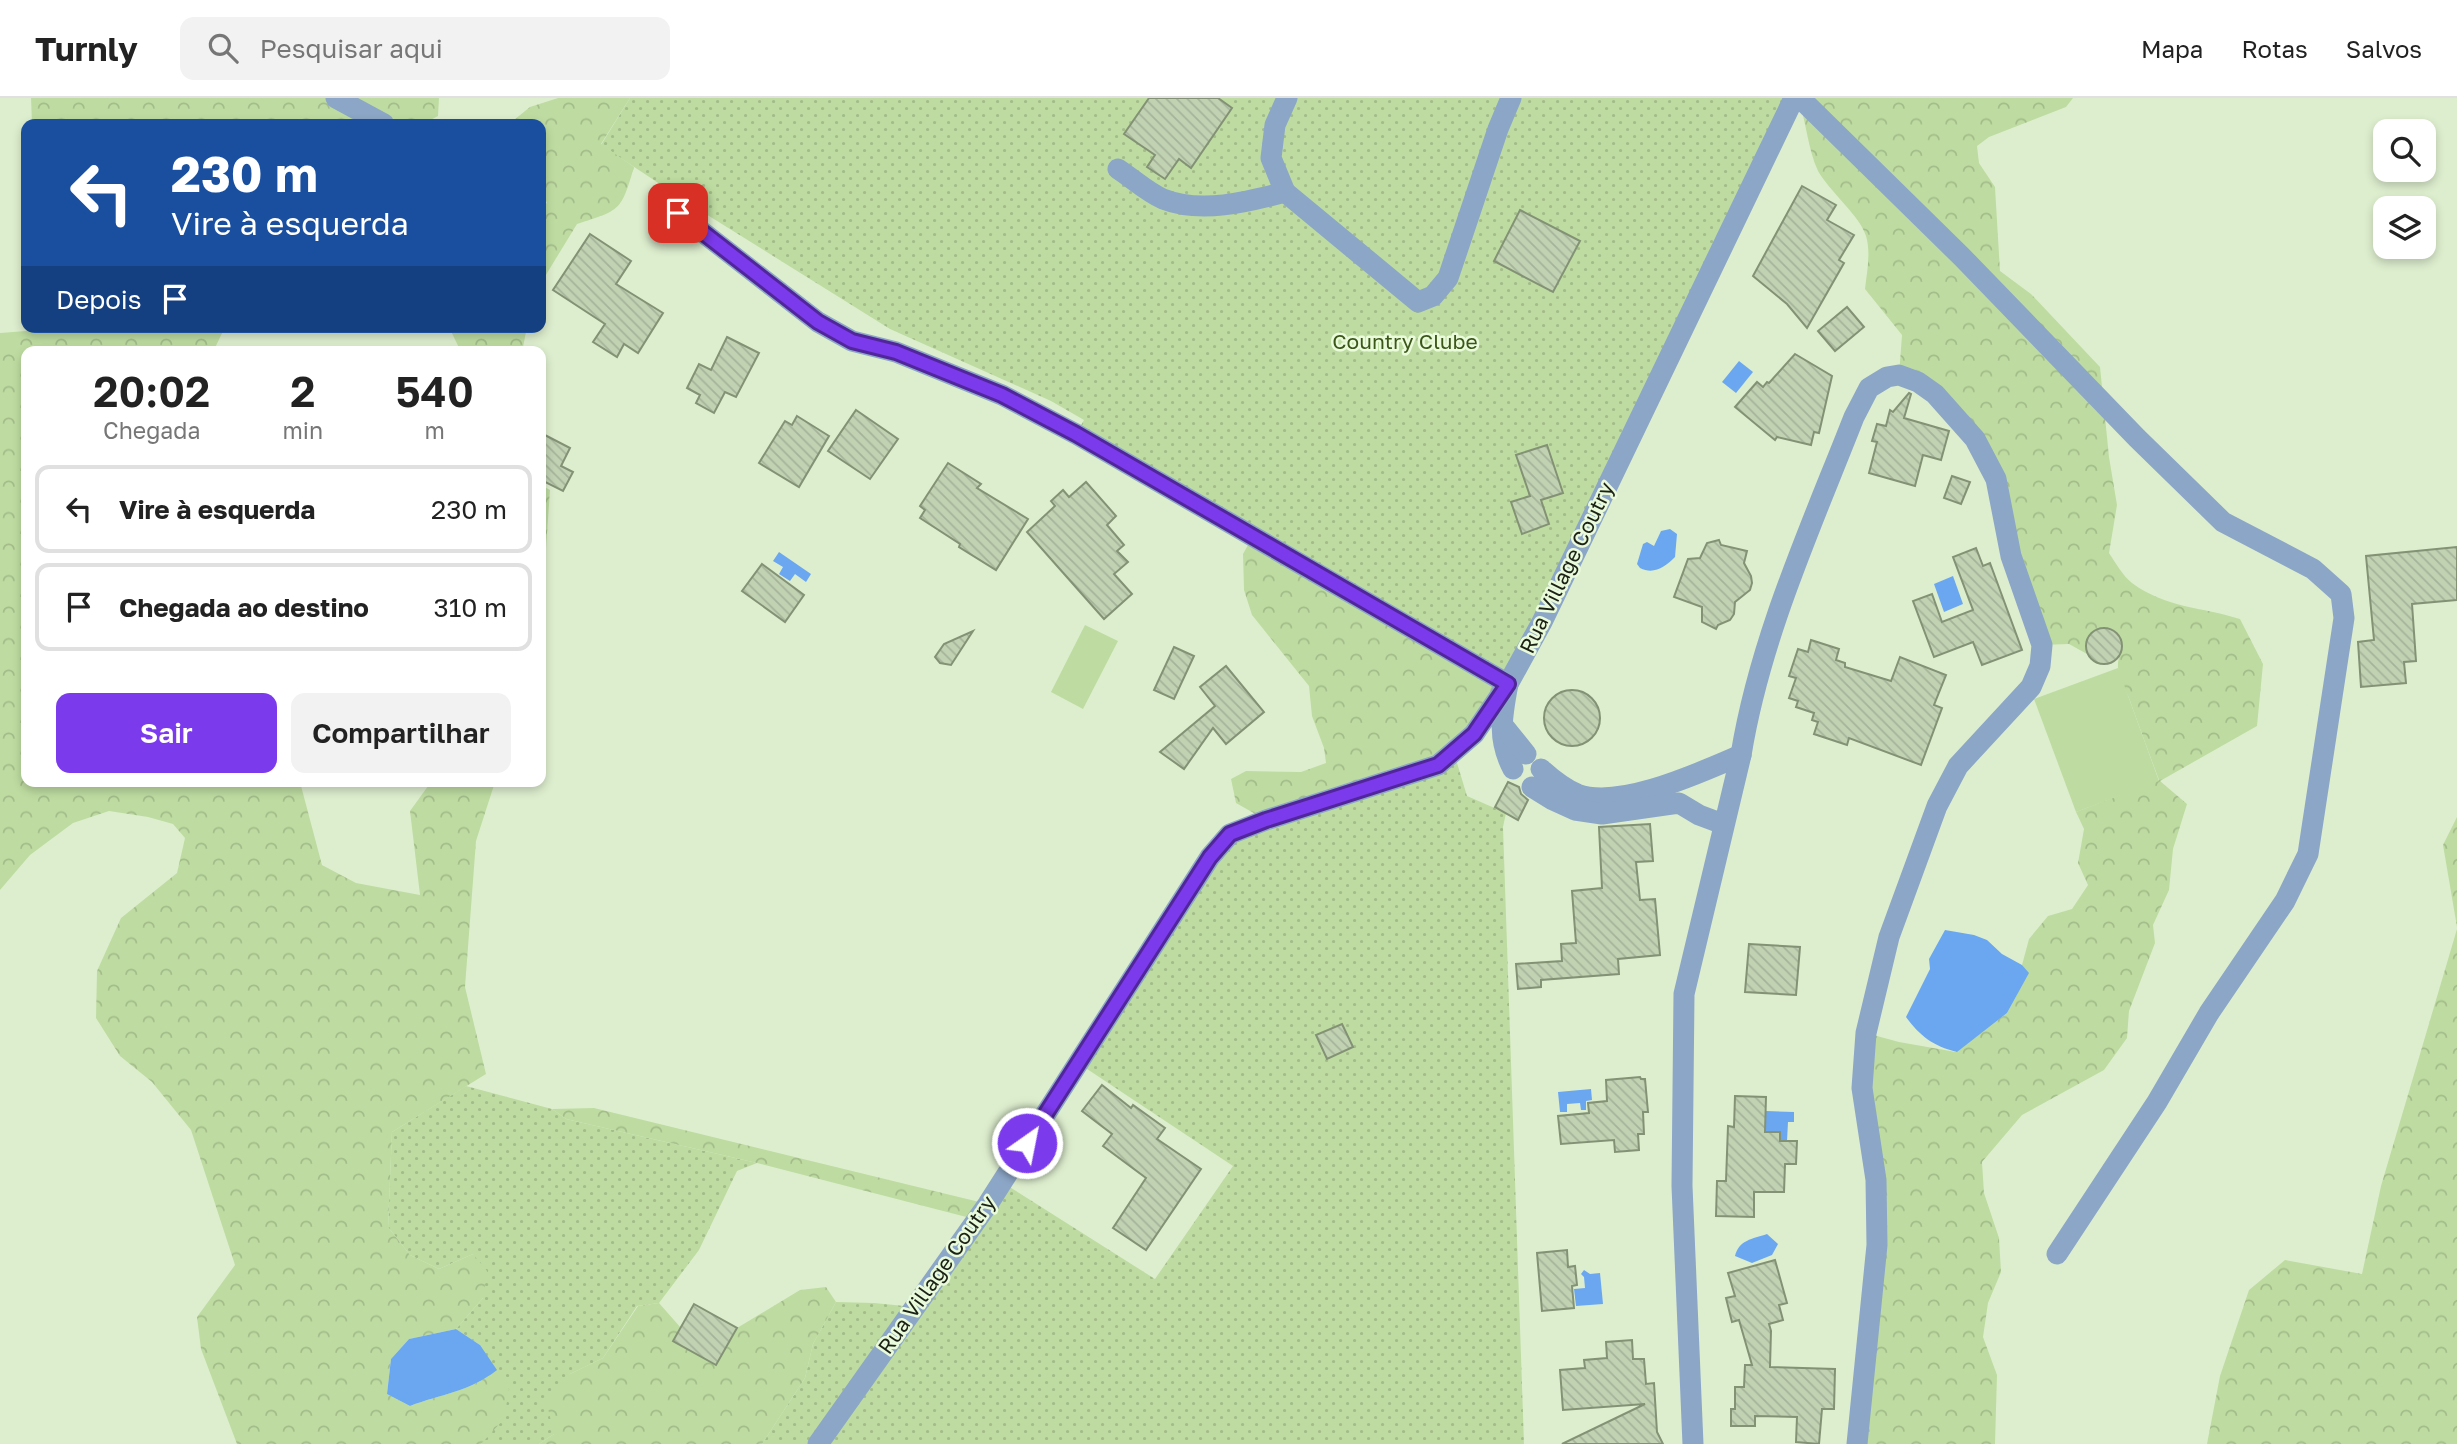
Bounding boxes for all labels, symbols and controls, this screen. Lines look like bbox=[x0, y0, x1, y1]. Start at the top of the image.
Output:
search box bbox=[180, 17, 670, 80]
text: Turnly bbox=[35, 29, 138, 68]
icon: search bbox=[204, 29, 242, 67]
text: Pesquisar aqui bbox=[260, 33, 443, 64]
text: Mapa bbox=[2141, 34, 2203, 63]
text: Rotas bbox=[2241, 34, 2308, 63]
text: Salvos bbox=[2346, 34, 2422, 63]
map controls bbox=[2373, 119, 2436, 259]
button: search bbox=[2373, 119, 2436, 182]
text: 230 m bbox=[171, 144, 318, 203]
icon: left bbox=[56, 147, 147, 238]
pin bbox=[648, 183, 708, 243]
icon: arrive bbox=[659, 194, 697, 232]
button: layers bbox=[2373, 196, 2436, 259]
text: Vire à esquerda bbox=[171, 204, 409, 242]
icon: arrive bbox=[156, 280, 194, 318]
text: Depois bbox=[56, 284, 142, 315]
park label: Country Clube bbox=[1332, 328, 1478, 354]
text: 20:02 bbox=[93, 366, 210, 416]
text: 2 bbox=[290, 366, 315, 416]
text: 540 bbox=[395, 366, 474, 416]
text: Chegada bbox=[103, 416, 200, 444]
text: min bbox=[282, 416, 323, 444]
text: m bbox=[424, 416, 445, 444]
street label: Rua Village Coutry bbox=[1513, 477, 1619, 658]
icon: left bbox=[60, 490, 98, 528]
text: Vire à esquerda bbox=[119, 494, 315, 525]
text: 230 m bbox=[431, 494, 507, 525]
icon: arrive bbox=[60, 588, 98, 626]
text: Chegada ao destino bbox=[119, 592, 369, 623]
text: 310 m bbox=[434, 592, 507, 623]
button: Sair bbox=[56, 693, 277, 773]
button: Compartilhar bbox=[291, 693, 511, 773]
position arrow bbox=[990, 1106, 1064, 1180]
street label: Rua Village Coutry bbox=[872, 1190, 1001, 1359]

